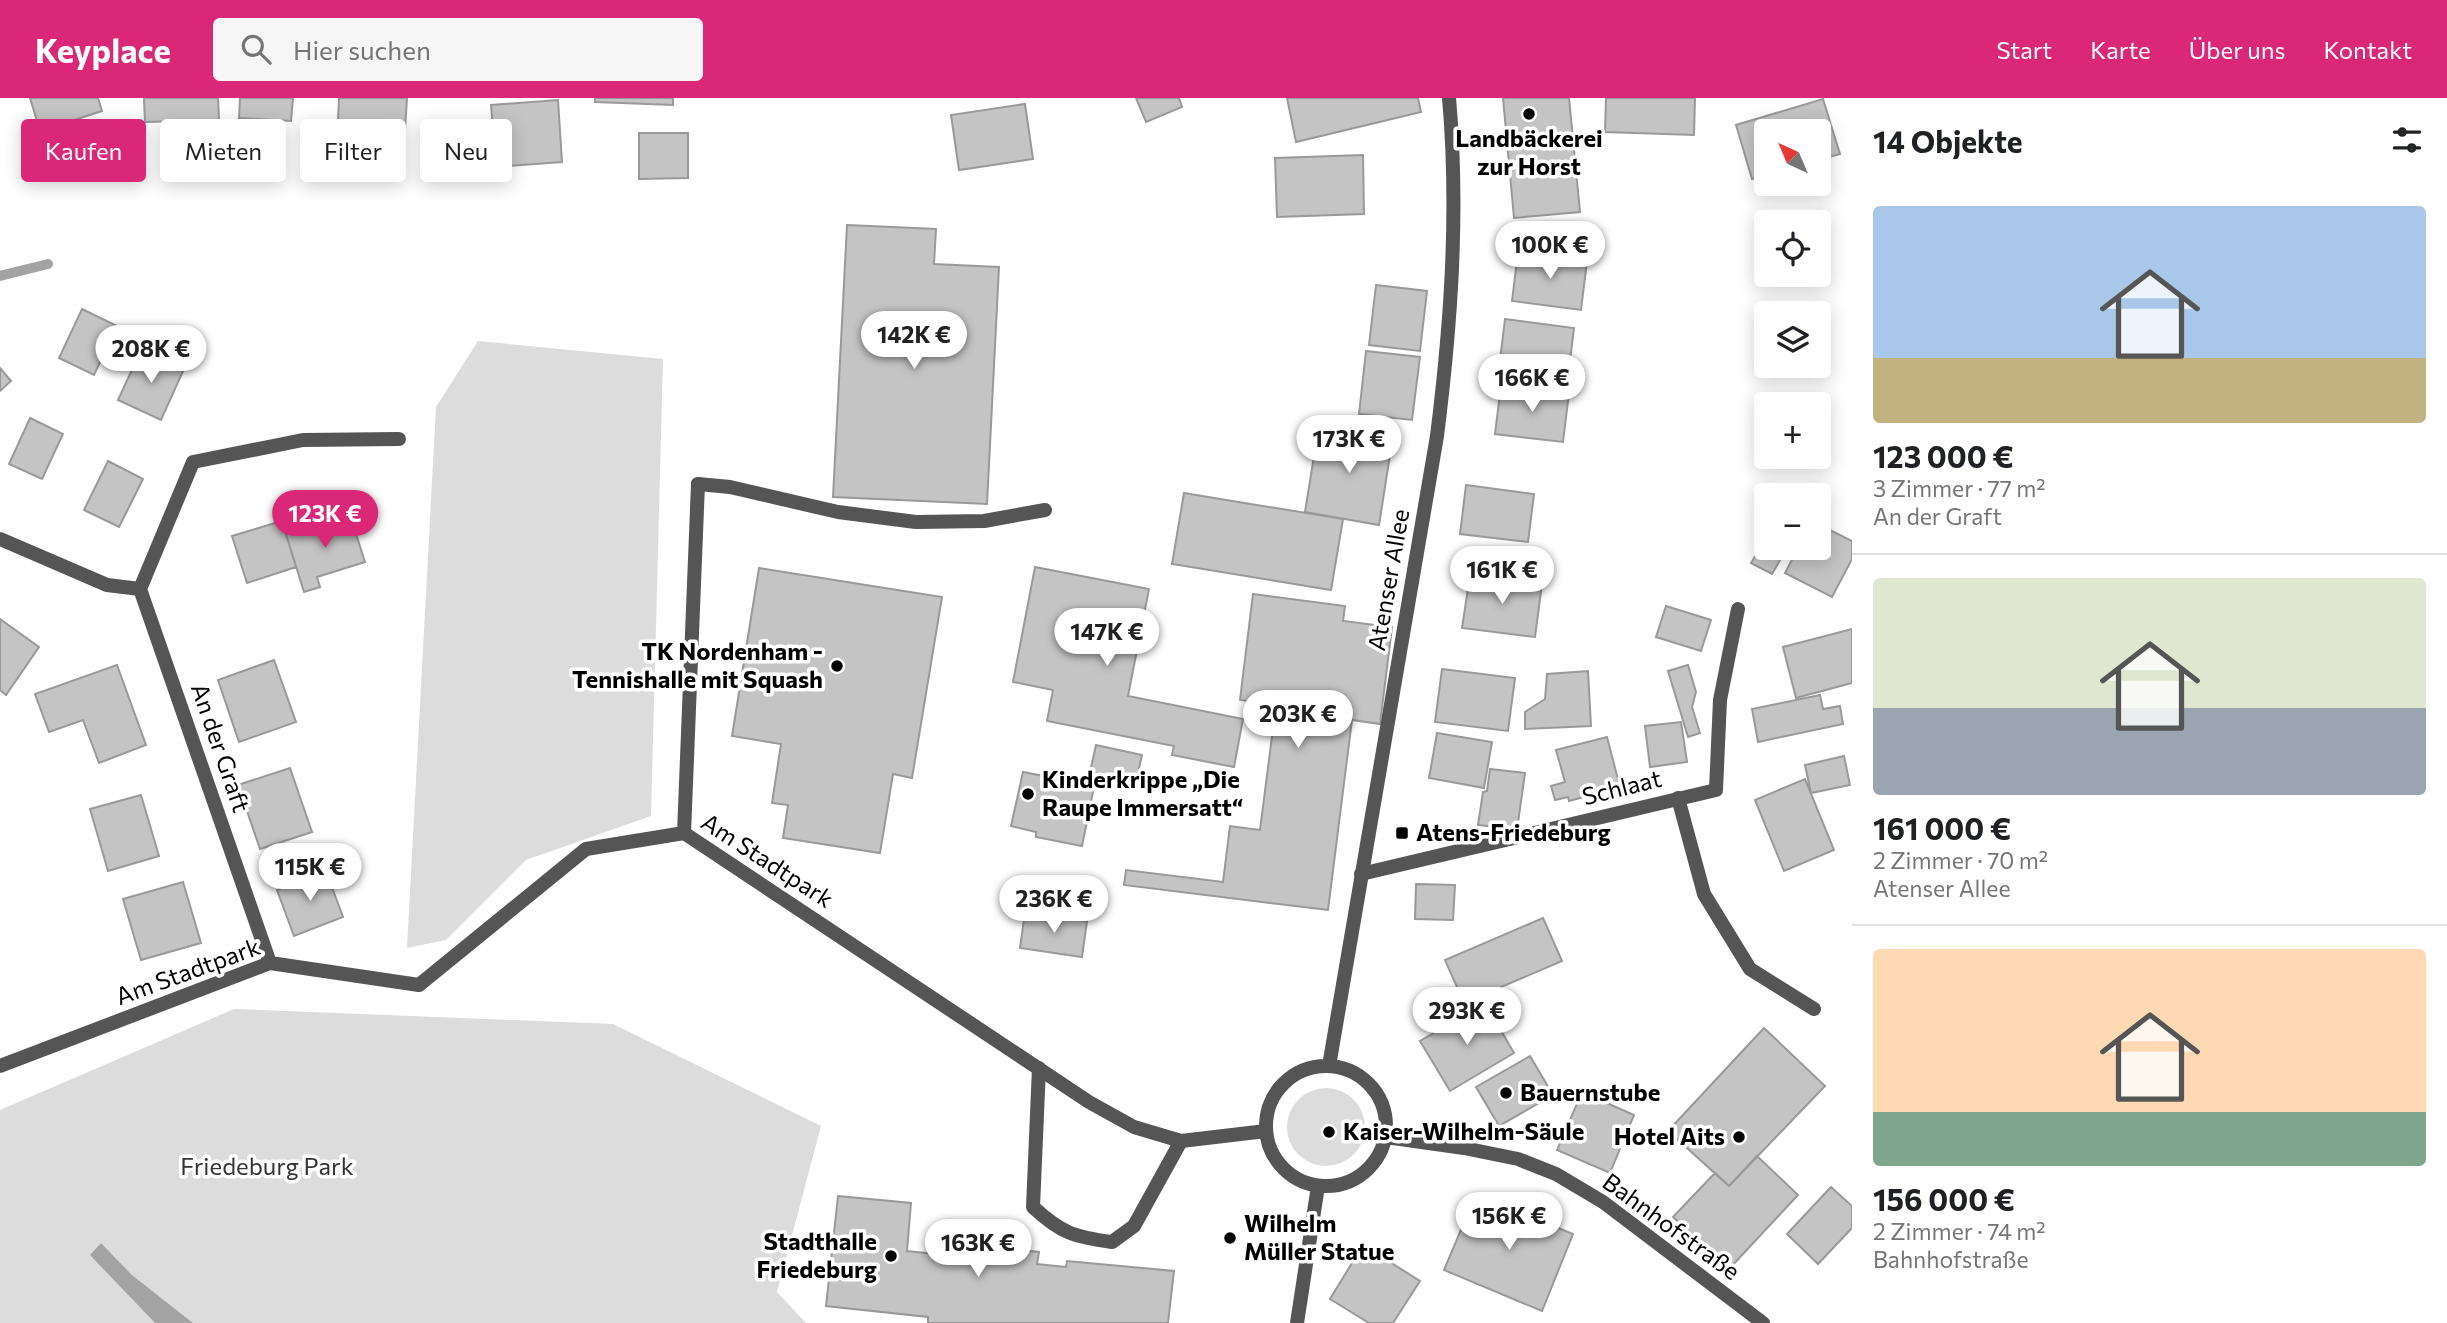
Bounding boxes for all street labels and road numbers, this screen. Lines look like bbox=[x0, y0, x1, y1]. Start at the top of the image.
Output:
street label: Atenser Allee bbox=[1361, 507, 1414, 653]
street label: An der Graft bbox=[186, 679, 257, 816]
street label: Schlaat bbox=[1579, 763, 1664, 810]
street label: Am Stadtpark bbox=[696, 806, 839, 913]
street label: Am Stadtpark bbox=[111, 931, 264, 1010]
street label: Bahnhofstraße bbox=[1598, 1166, 1746, 1285]

